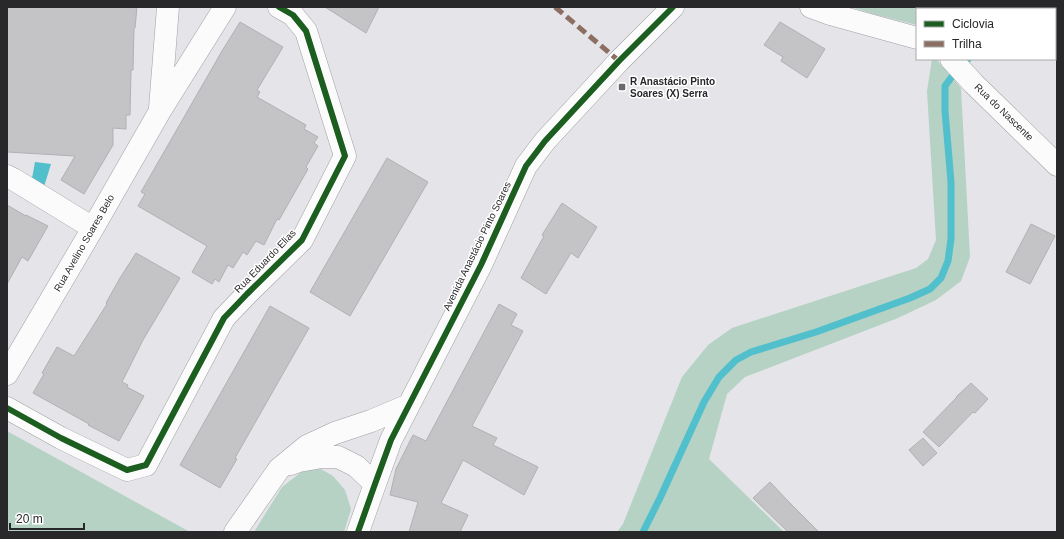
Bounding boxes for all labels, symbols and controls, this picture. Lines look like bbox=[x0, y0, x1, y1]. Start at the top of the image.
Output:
legend bbox=[916, 8, 1056, 60]
text: Ciclovia bbox=[952, 17, 994, 31]
text: Trilha bbox=[952, 37, 982, 51]
place label: R Anastácio Pinto Soares (X) Serra bbox=[630, 76, 715, 99]
street label: Rua do Nascente bbox=[972, 81, 1036, 143]
marker: R Anastácio Pinto Soares (X) Serra bbox=[617, 82, 627, 92]
street label: Avenida Anastácio Pinto Soares bbox=[441, 180, 513, 312]
street label: Rua Avelino Soares Belo bbox=[52, 192, 117, 294]
street label: Rua Eduardo Elias bbox=[232, 227, 298, 295]
scale bar bbox=[10, 505, 84, 531]
text: 20 m bbox=[16, 512, 43, 526]

